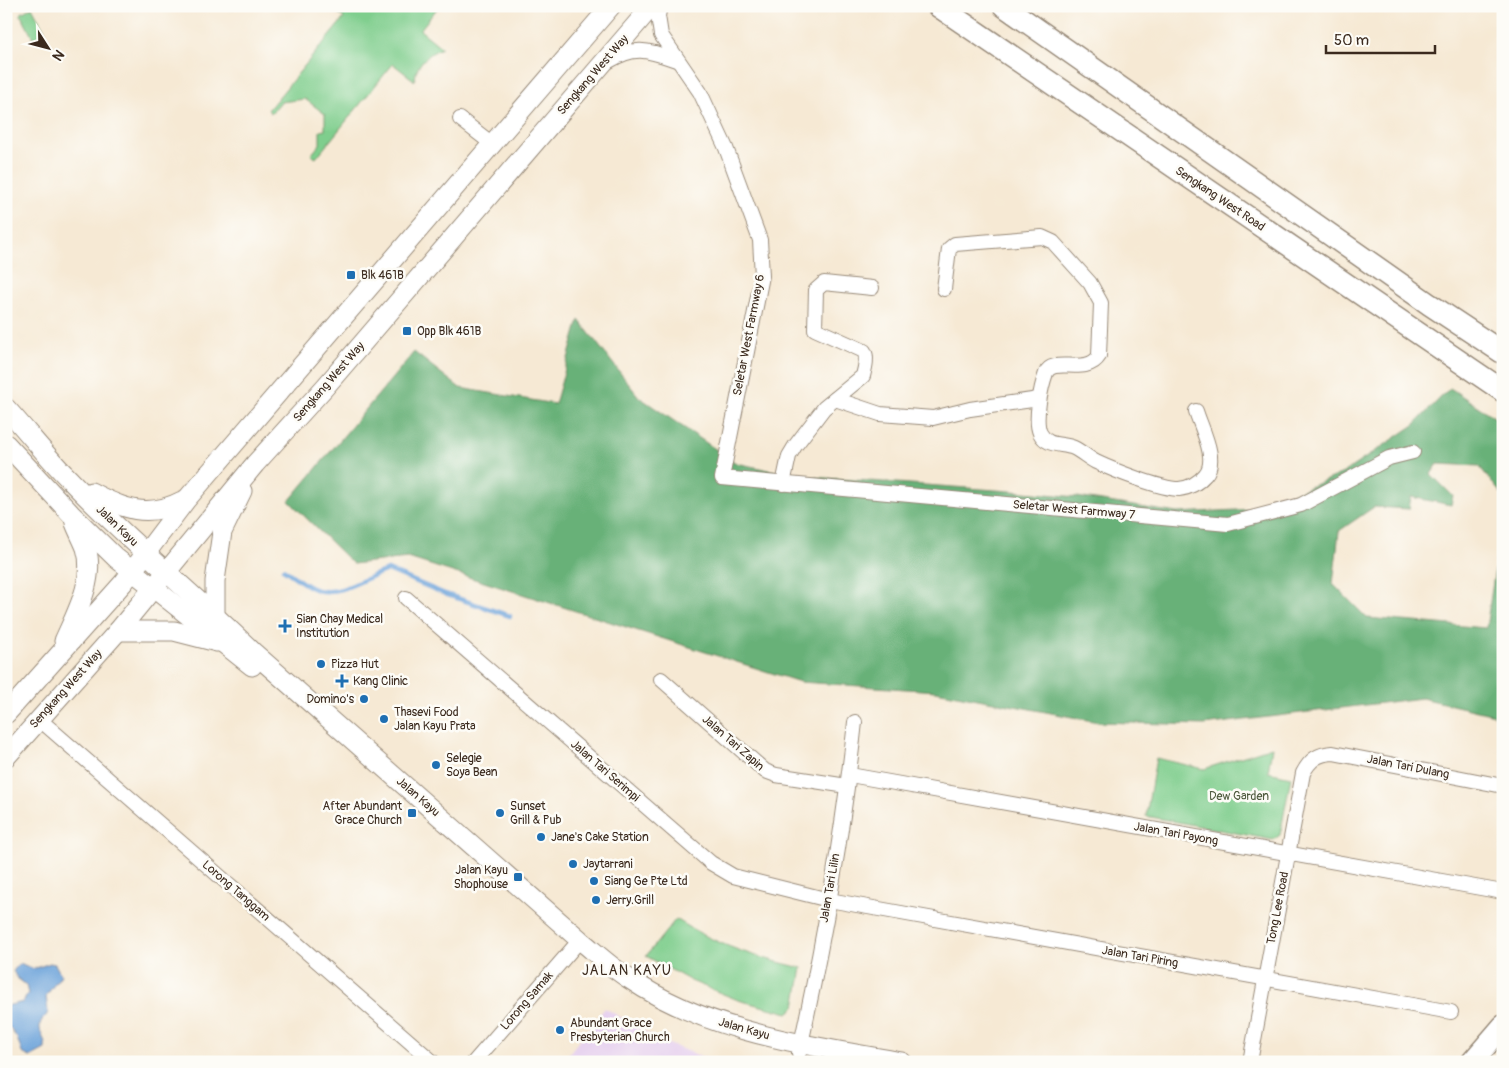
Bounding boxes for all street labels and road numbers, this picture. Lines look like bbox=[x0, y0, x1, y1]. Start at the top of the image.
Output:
street label: Sengkang West Way bbox=[554, 32, 632, 118]
street label: Sengkang West Road bbox=[1172, 163, 1268, 235]
street label: Seletar West Farmway 6 bbox=[730, 273, 768, 397]
street label: Sengkang West Way bbox=[290, 339, 368, 425]
street label: Seletar West Farmway 7 bbox=[1012, 497, 1136, 523]
street label: Jalan Kayu bbox=[93, 502, 141, 550]
street label: Sengkang West Way bbox=[27, 646, 105, 732]
street label: Jalan Tari Zapin bbox=[699, 712, 767, 774]
street label: Jalan Tari Serimpi bbox=[567, 737, 643, 805]
street label: Jalan Tari Dulang bbox=[1366, 752, 1450, 782]
street label: Jalan Kayu bbox=[393, 774, 443, 820]
street label: Jalan Tari Payong bbox=[1133, 819, 1219, 849]
street label: Jalan Tari Lilin bbox=[817, 852, 843, 924]
street label: Lorong Tanggam bbox=[199, 857, 273, 925]
street label: Tong Lee Road bbox=[1264, 870, 1292, 946]
street label: Jalan Tari Piring bbox=[1101, 943, 1179, 971]
street label: Lorong Samak bbox=[497, 969, 557, 1033]
street label: Jalan Kayu bbox=[717, 1015, 771, 1043]

